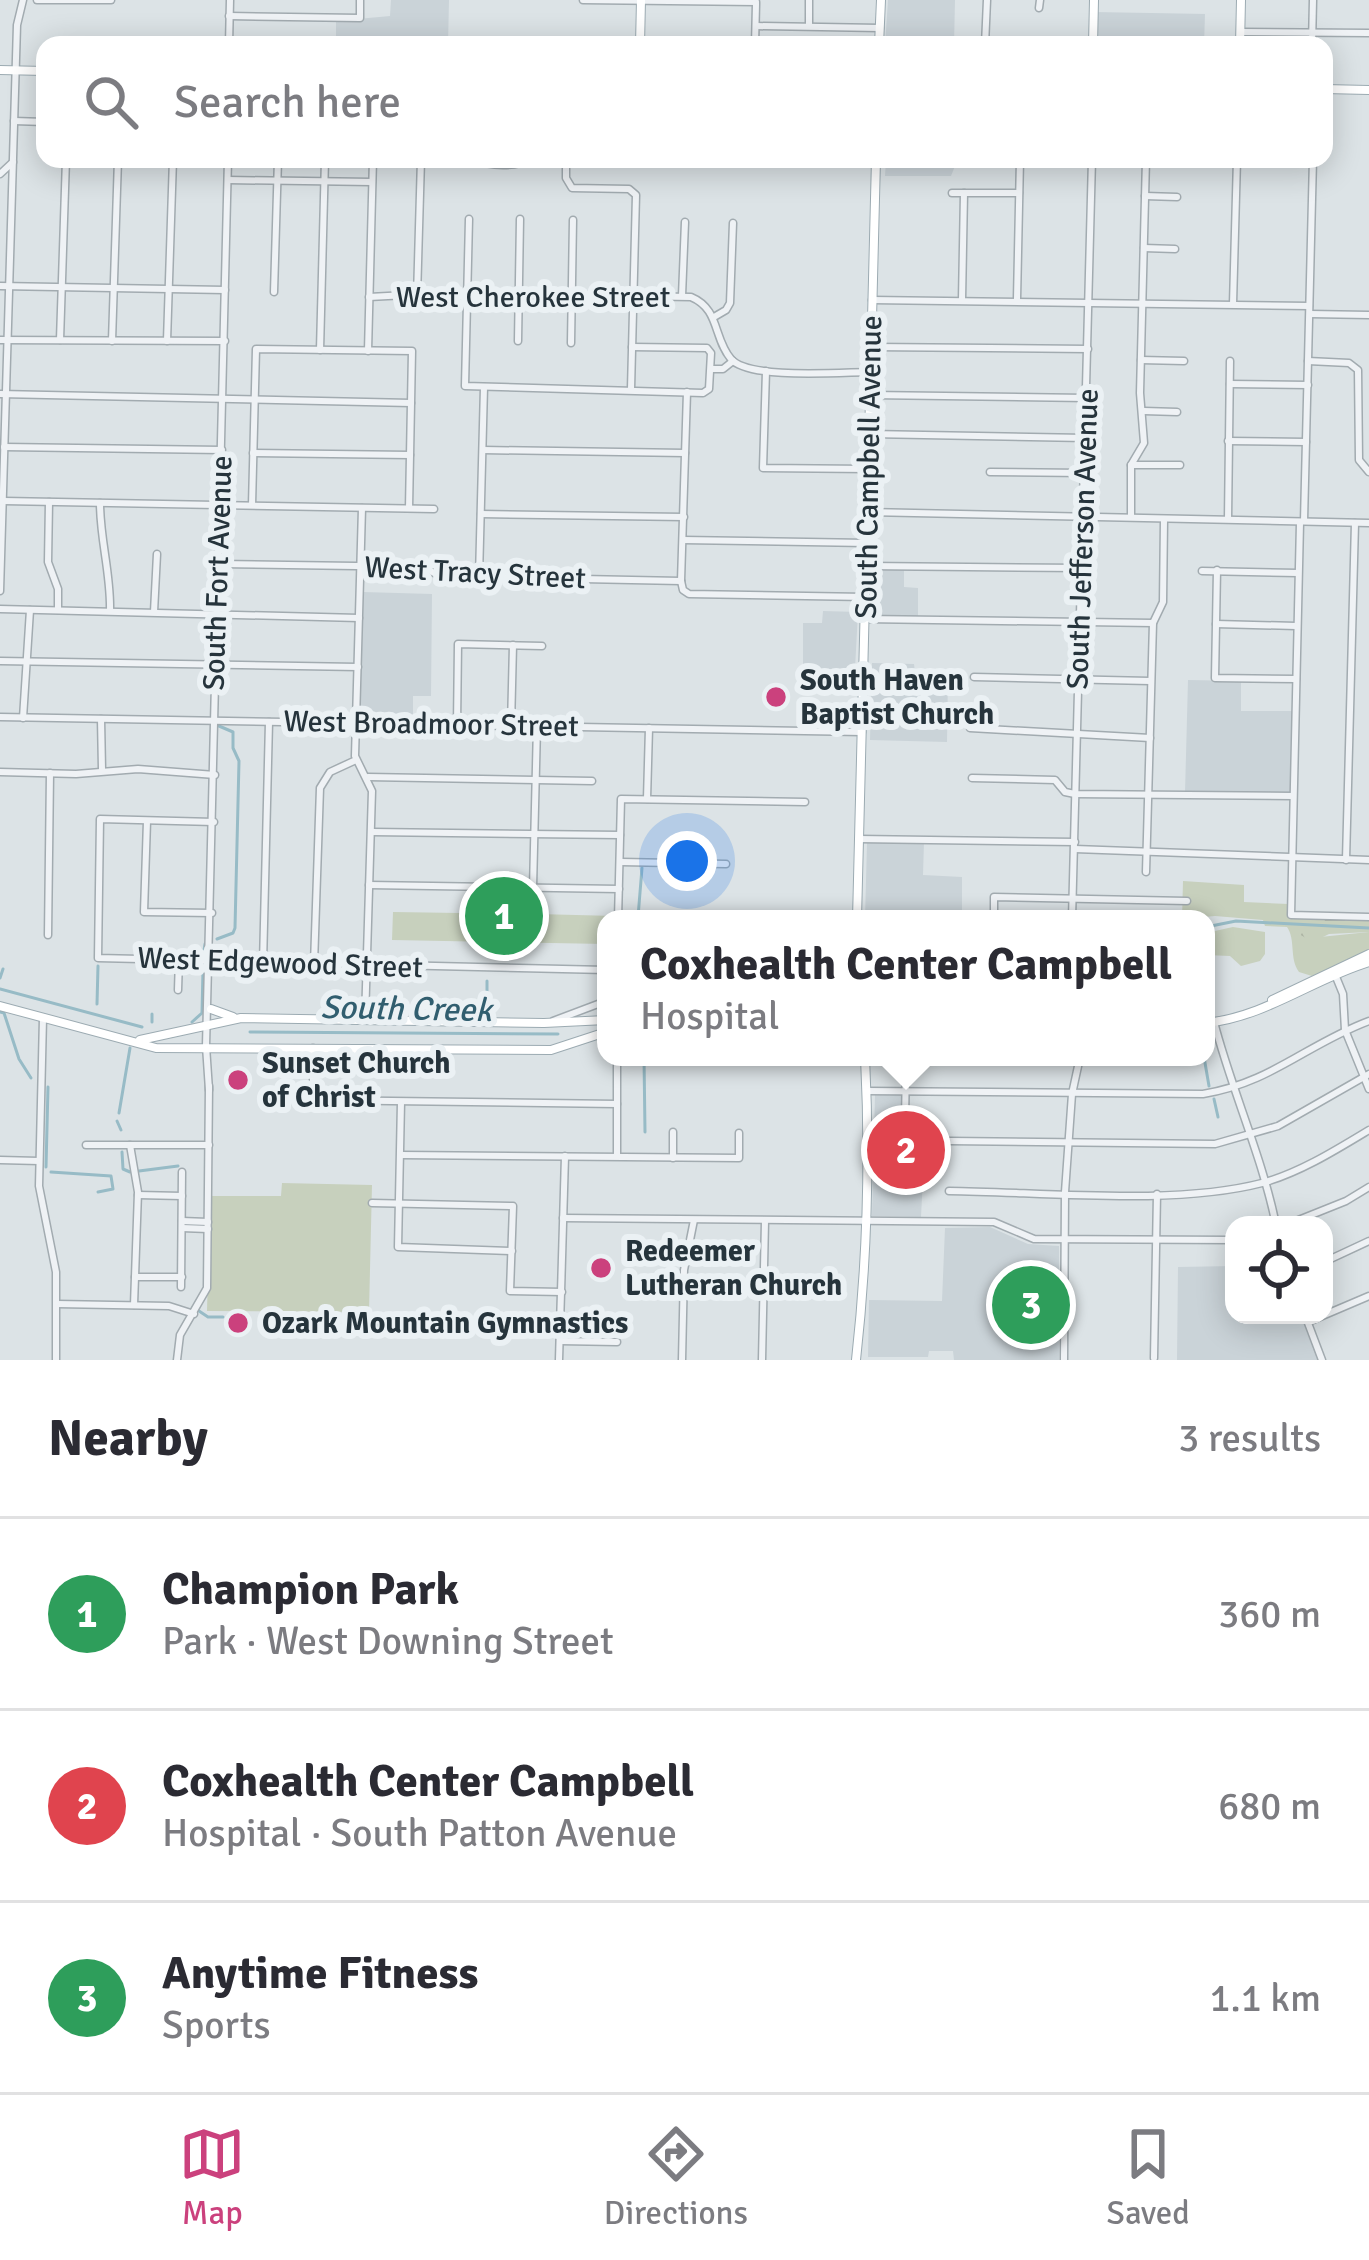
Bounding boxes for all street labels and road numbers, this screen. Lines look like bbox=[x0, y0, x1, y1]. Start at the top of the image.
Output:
street label: West Cherokee Street bbox=[396, 279, 670, 316]
street label: South Campbell Avenue bbox=[848, 315, 890, 619]
street label: South Jefferson Avenue bbox=[1059, 388, 1107, 690]
street label: South Fort Avenue bbox=[195, 455, 241, 691]
street label: West Tracy Street bbox=[363, 549, 587, 597]
street label: West Broadmoor Street bbox=[283, 703, 579, 745]
street label: West Edgewood Street bbox=[137, 940, 423, 986]

